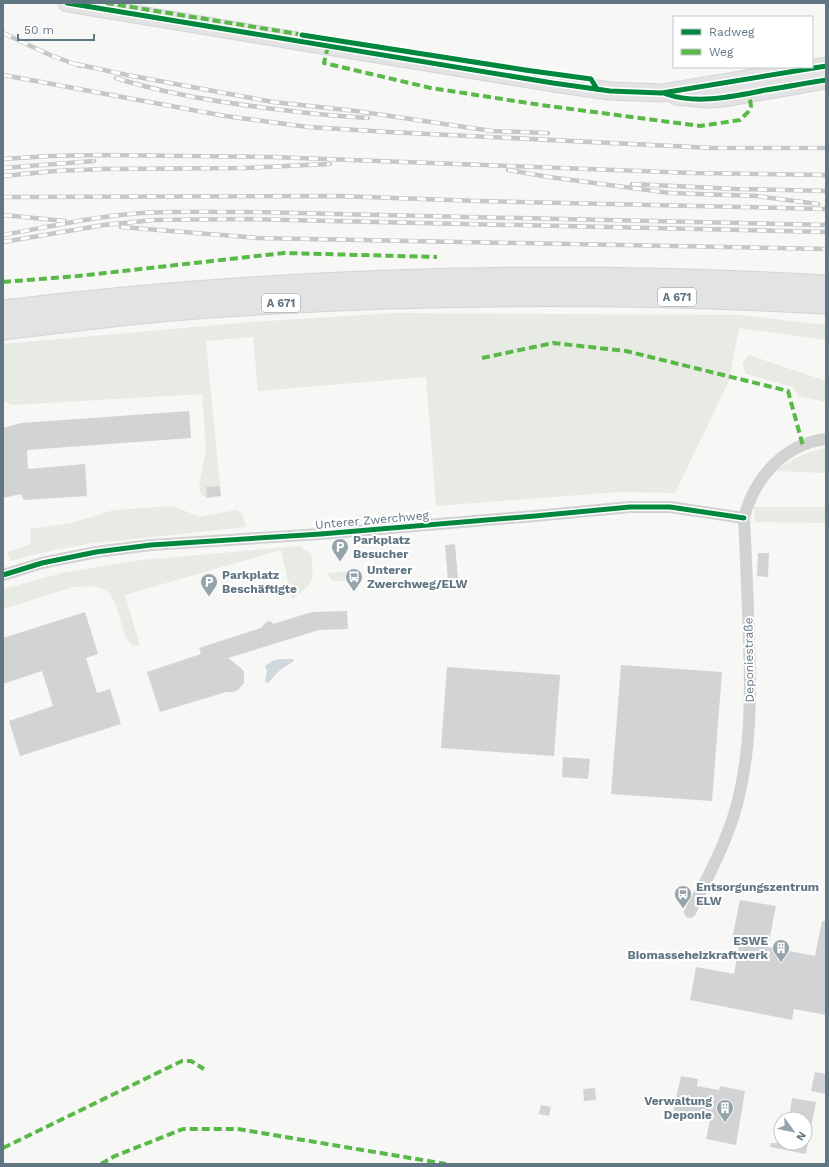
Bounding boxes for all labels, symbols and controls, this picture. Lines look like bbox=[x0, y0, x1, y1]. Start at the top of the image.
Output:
scale bar bbox=[18, 16, 94, 42]
legend bbox=[673, 16, 813, 68]
text: 50 m bbox=[24, 23, 54, 37]
text: Radweg bbox=[709, 25, 755, 39]
text: Weg bbox=[709, 45, 734, 59]
road number: A 671 bbox=[658, 288, 696, 306]
road number: A 671 bbox=[262, 294, 300, 312]
street label: Unterer Zwerchweg bbox=[315, 508, 430, 532]
place label: Parkplatz Besucher bbox=[353, 533, 410, 561]
parking icon: Parkplatz Besucher bbox=[330, 537, 350, 562]
place label: Unterer Zwerchweg/ELW bbox=[367, 563, 467, 591]
bus stop icon: Unterer Zwerchweg/ELW bbox=[344, 567, 364, 592]
place label: Parkplatz Beschäftigte bbox=[222, 568, 297, 596]
parking icon: Parkplatz Beschäftigte bbox=[199, 572, 219, 597]
street label: Deponiestraße bbox=[741, 617, 757, 703]
place label: Entsorgungszentrum ELW bbox=[696, 880, 819, 908]
bus stop icon: Entsorgungszentrum ELW bbox=[673, 884, 693, 909]
place label: ESWE Biomasseheizkraftwerk bbox=[628, 934, 769, 962]
building icon: ESWE Biomasseheizkraftwerk bbox=[771, 938, 791, 963]
place label: Verwaltung Deponie bbox=[644, 1094, 712, 1122]
building icon: Verwaltung Deponie bbox=[715, 1098, 735, 1123]
north arrow bbox=[773, 1111, 813, 1151]
text: N bbox=[793, 1129, 809, 1143]

